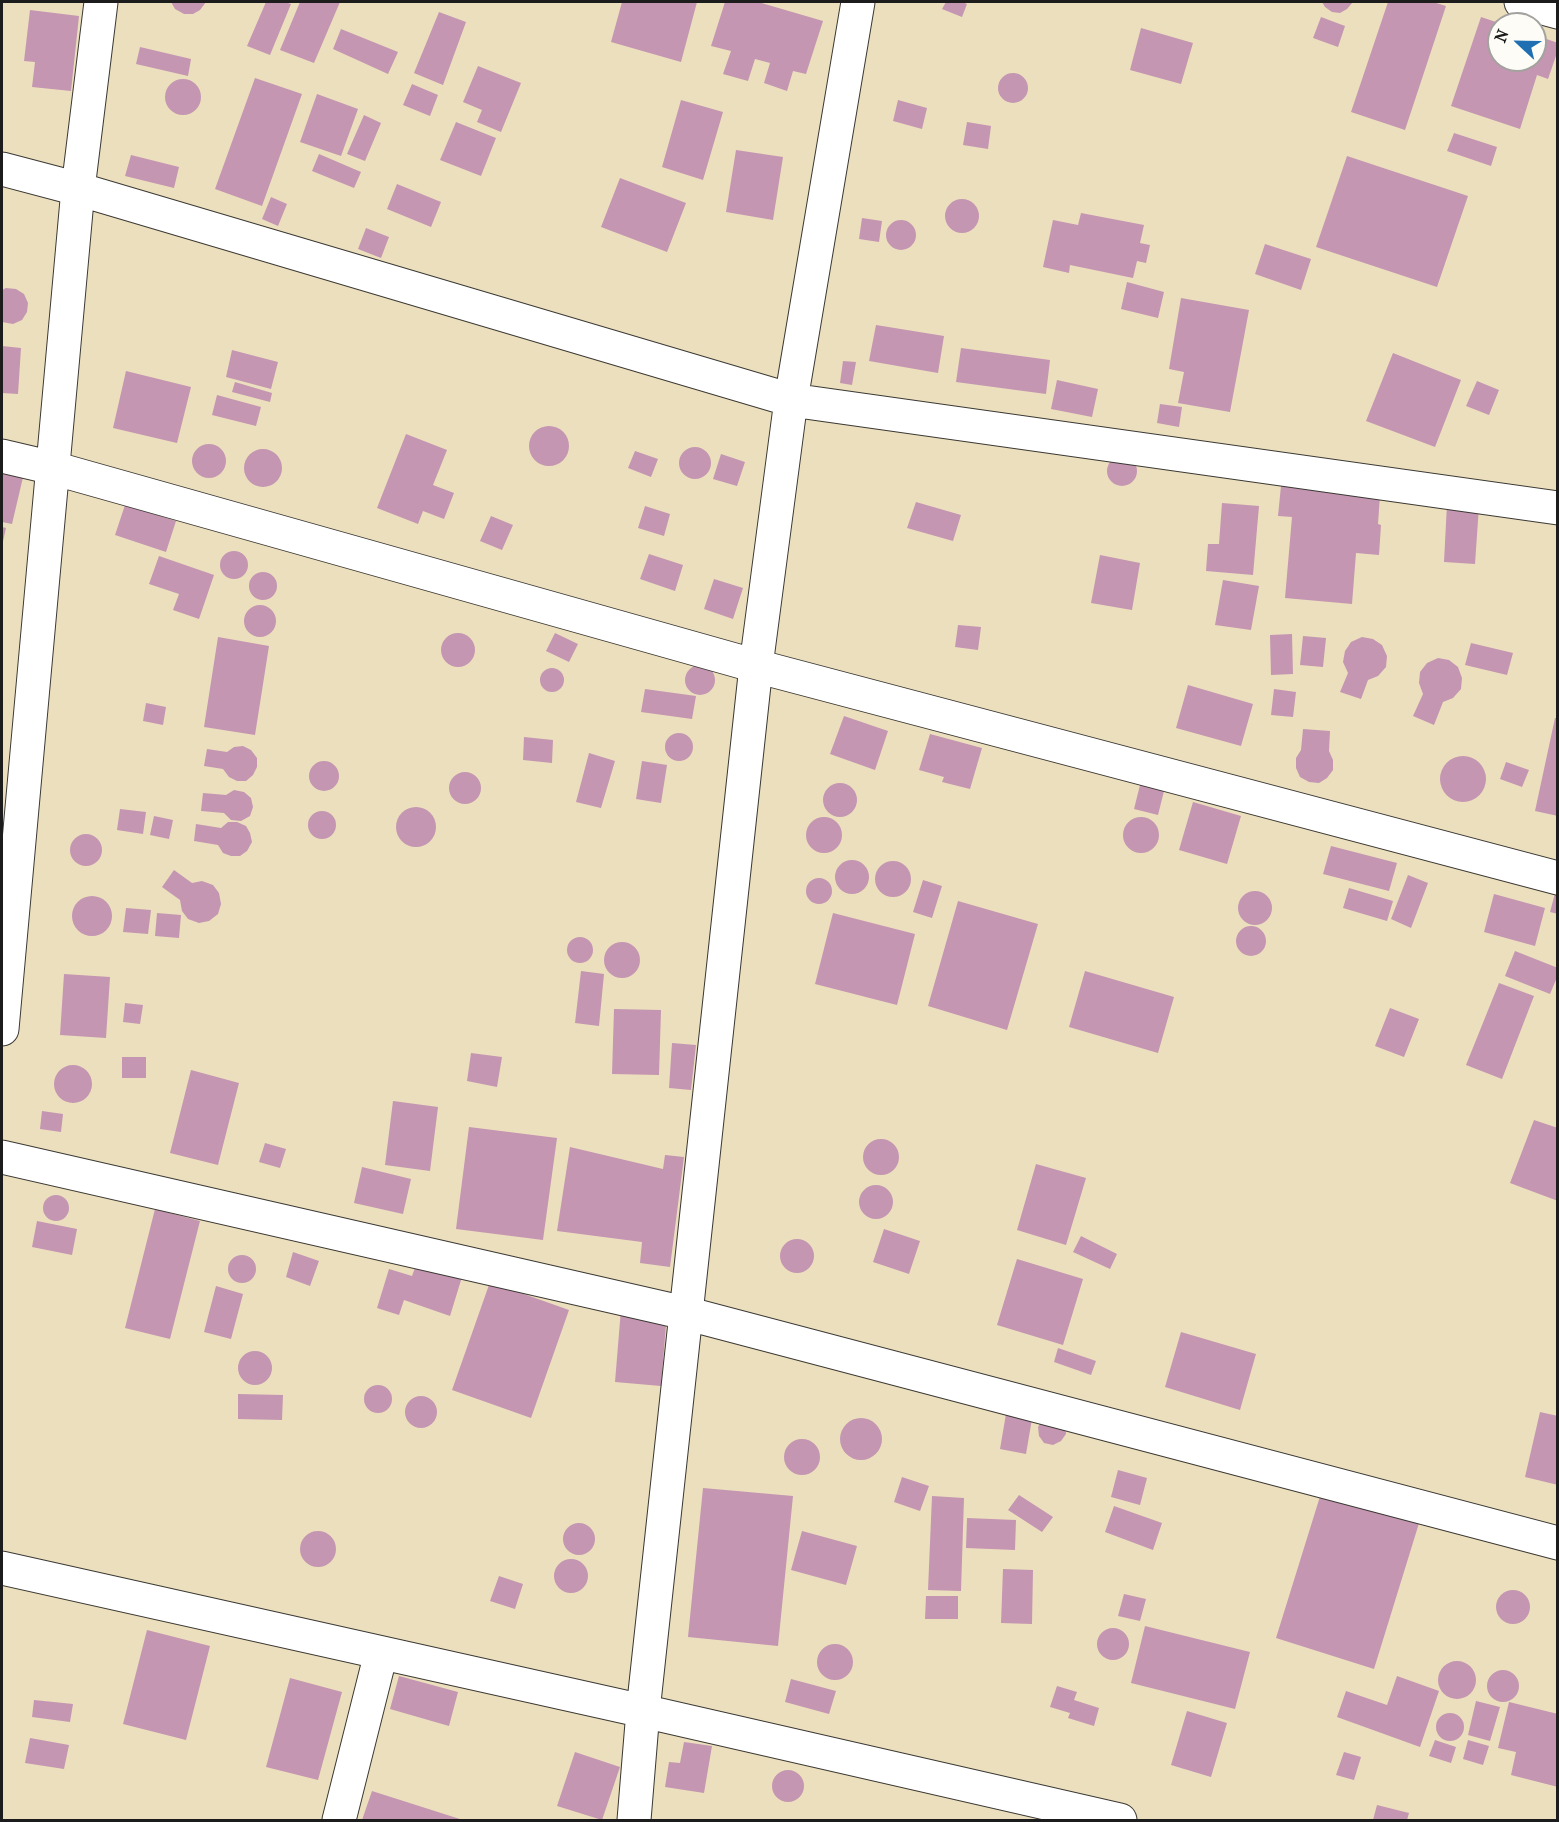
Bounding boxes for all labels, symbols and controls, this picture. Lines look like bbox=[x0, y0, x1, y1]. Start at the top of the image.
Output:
north arrow bbox=[1487, 12, 1547, 72]
text: N bbox=[1491, 27, 1513, 45]

